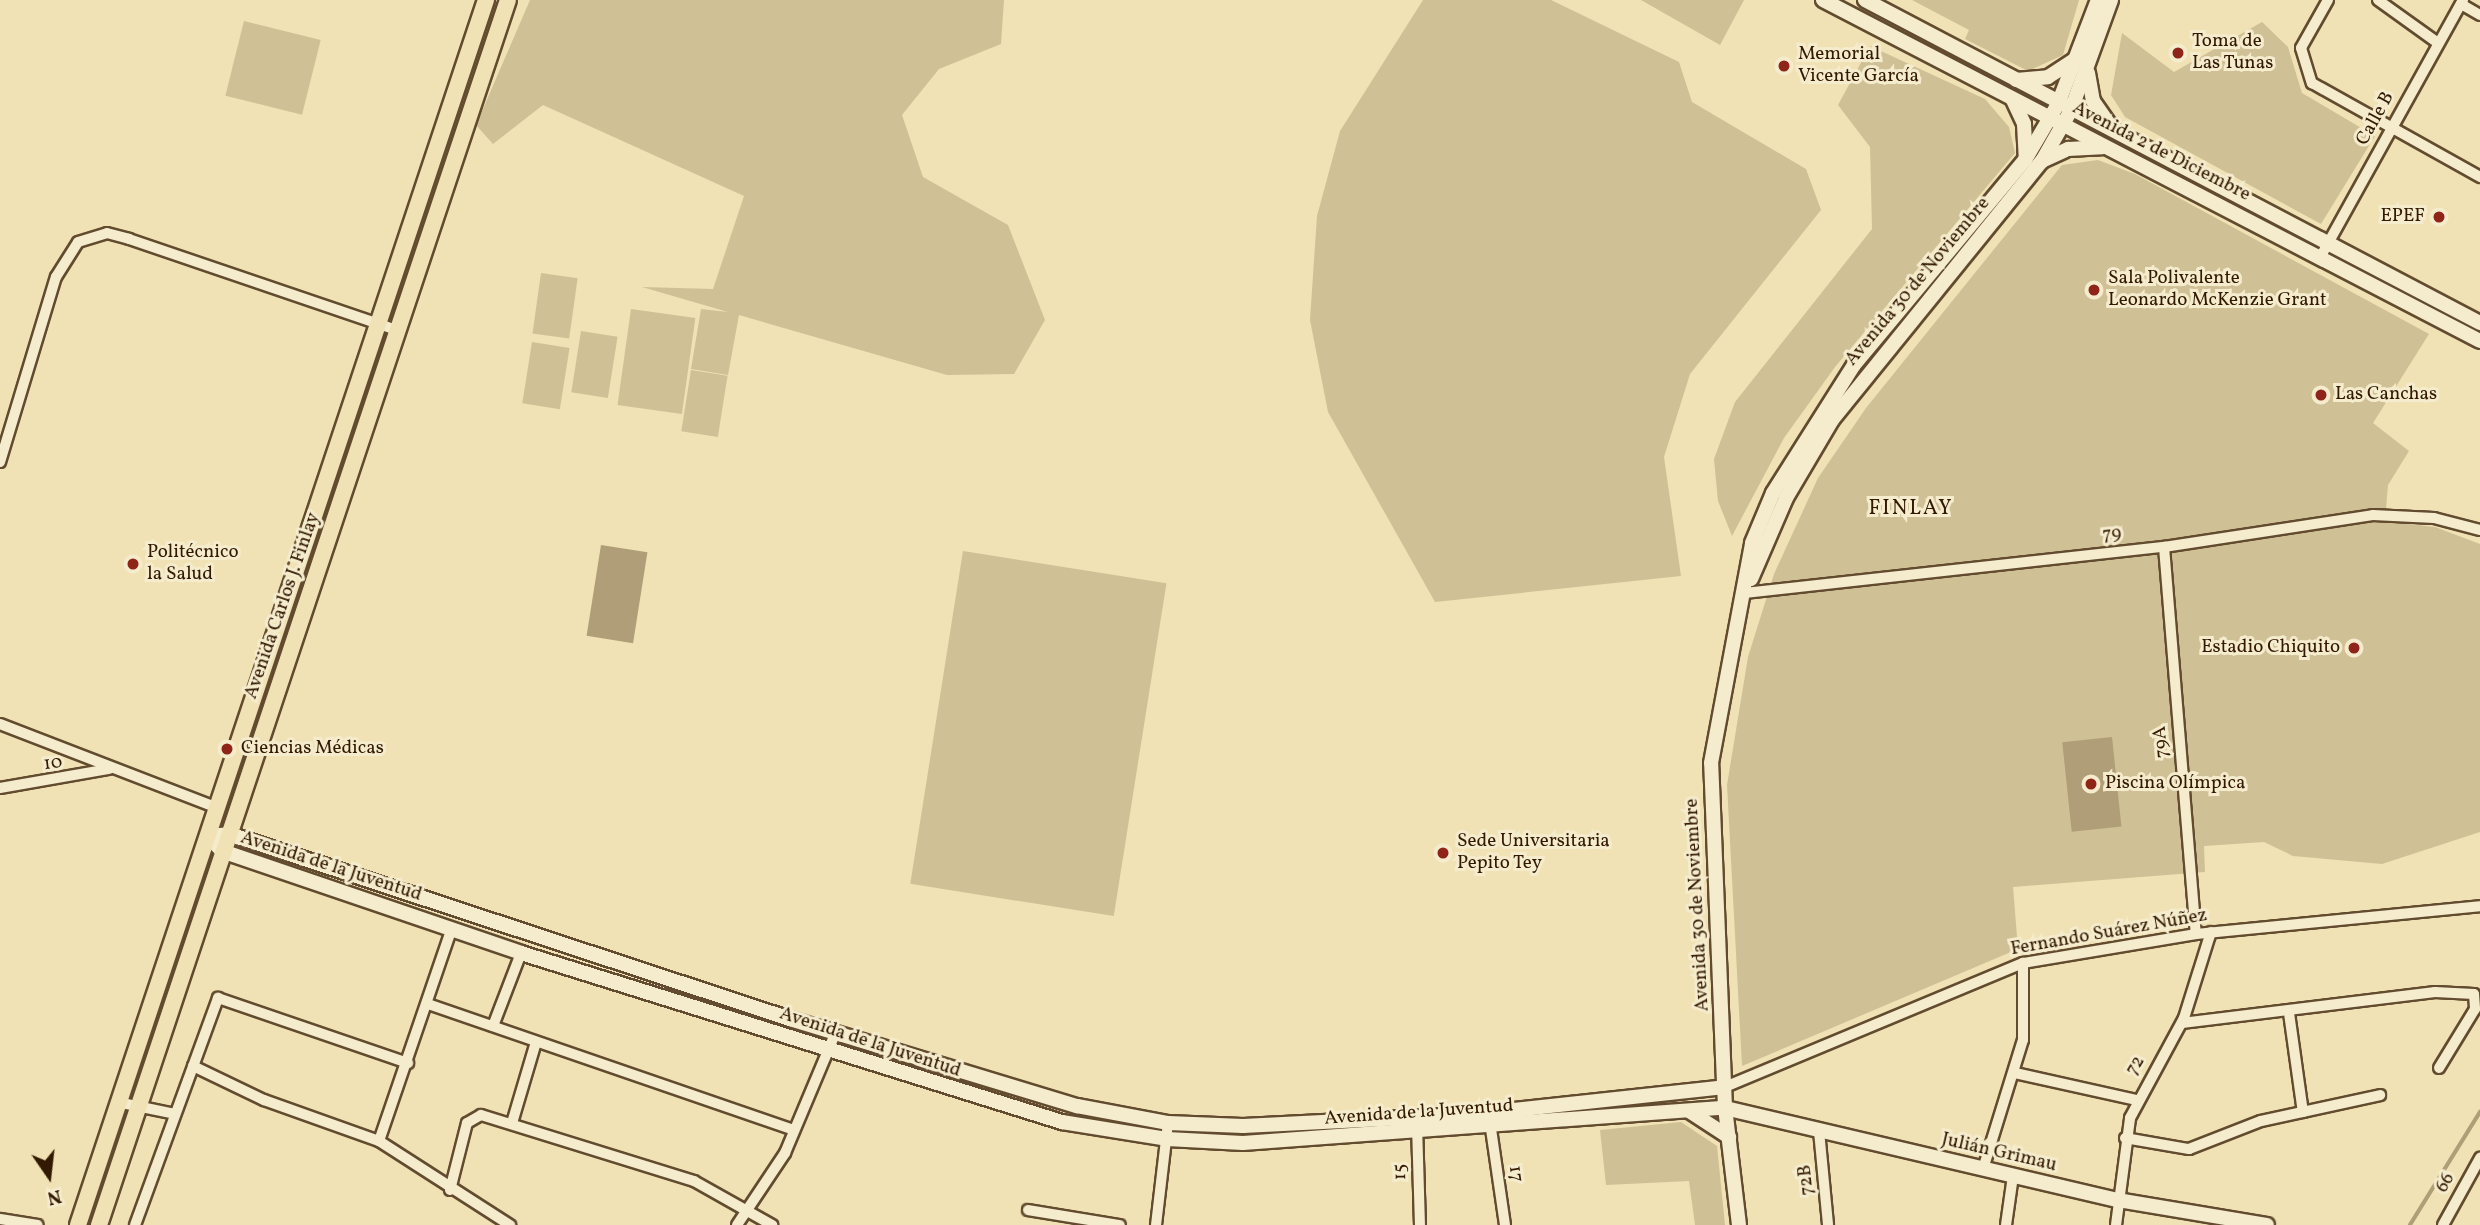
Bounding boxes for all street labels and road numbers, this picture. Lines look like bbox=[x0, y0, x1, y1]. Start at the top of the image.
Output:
street label: Calle B bbox=[2352, 88, 2400, 150]
street label: Avenida 2 de Diciembre bbox=[2068, 97, 2254, 207]
street label: Avenida 30 de Noviembre bbox=[1841, 193, 1995, 371]
street label: Avenida Carlos J. Finlay bbox=[240, 510, 326, 702]
street label: 79 bbox=[2101, 523, 2123, 547]
street label: 79A bbox=[2149, 725, 2175, 759]
street label: 10 bbox=[42, 752, 64, 776]
street label: Avenida 30 de Noviembre bbox=[1681, 798, 1715, 1012]
street label: Avenida de la Juventud bbox=[237, 827, 425, 907]
street label: Fernando Suárez Núñez bbox=[2009, 904, 2209, 962]
street label: Avenida de la Juventud bbox=[776, 1003, 964, 1083]
street label: 72 bbox=[2121, 1052, 2151, 1080]
street label: Avenida de la Juventud bbox=[1324, 1095, 1514, 1131]
street label: Julián Grimau bbox=[1939, 1129, 2059, 1177]
street label: 72B bbox=[1794, 1163, 1820, 1197]
street label: 15 bbox=[1389, 1164, 1413, 1180]
street label: 17 bbox=[1503, 1164, 1527, 1184]
street label: 66 bbox=[2431, 1169, 2461, 1197]

